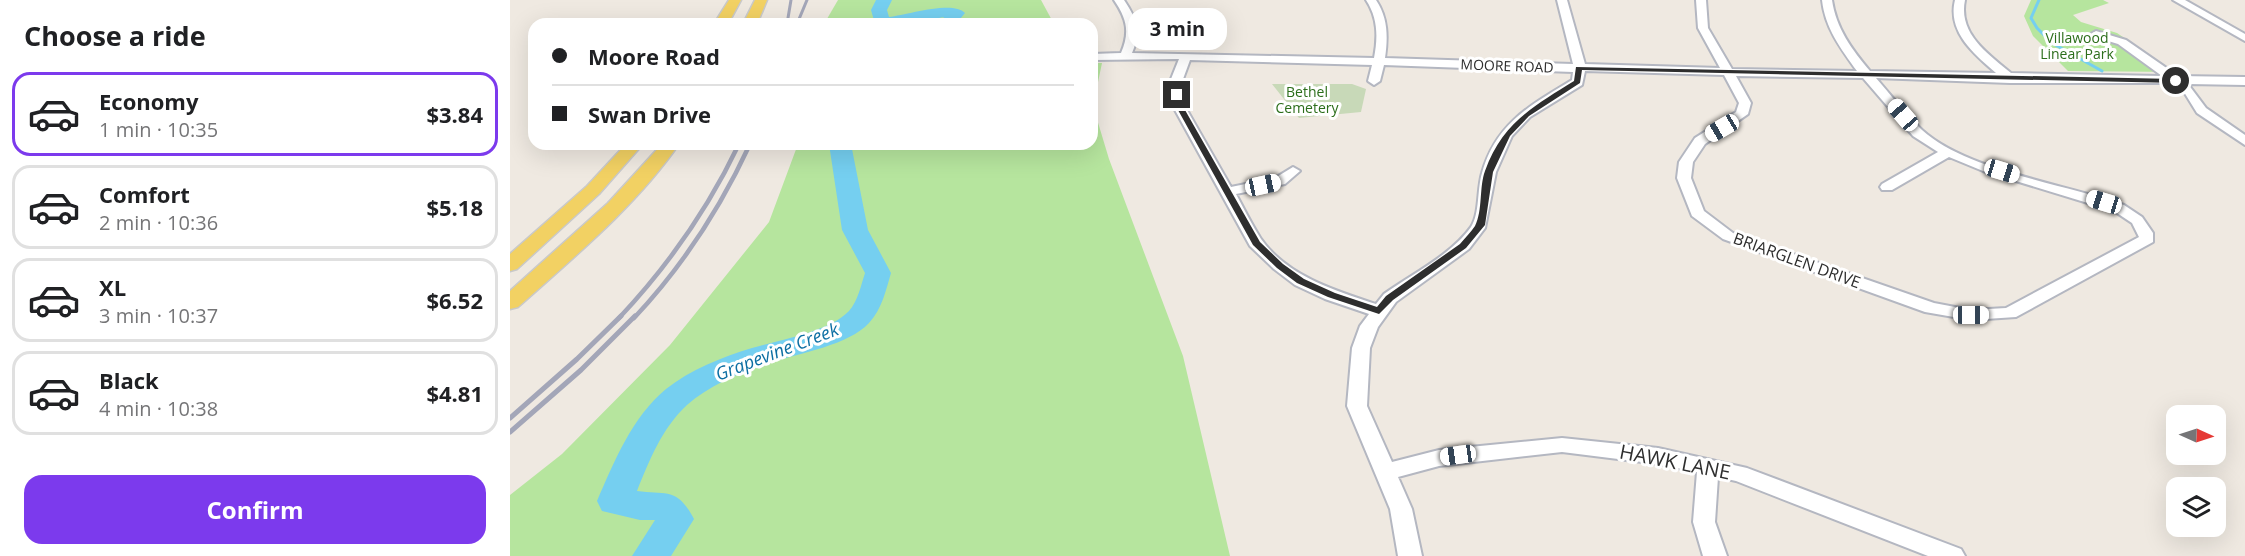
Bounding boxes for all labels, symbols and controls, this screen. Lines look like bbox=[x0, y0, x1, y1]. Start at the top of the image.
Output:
callout: 3 min bbox=[1128, 8, 1226, 50]
text: 3 min bbox=[1150, 15, 1205, 42]
text: Choose a ride bbox=[24, 17, 206, 54]
park label: Villawood Linear Park bbox=[2040, 28, 2114, 63]
text: Moore Road bbox=[588, 41, 720, 71]
street label: MOORE ROAD bbox=[1460, 54, 1554, 77]
route start bbox=[2162, 67, 2189, 94]
route end bbox=[1163, 81, 1190, 108]
park label: Bethel Cemetery bbox=[1275, 82, 1340, 117]
text: Economy bbox=[99, 86, 198, 116]
icon: car bbox=[27, 87, 81, 141]
car bbox=[1884, 96, 1922, 134]
text: $3.84 bbox=[426, 99, 483, 129]
text: Swan Drive bbox=[588, 99, 711, 129]
car bbox=[1702, 111, 1742, 145]
text: 1 min · 10:35 bbox=[99, 116, 218, 143]
car bbox=[1982, 157, 2022, 185]
car bbox=[1244, 172, 1282, 198]
text: Comfort bbox=[99, 179, 190, 209]
icon: car bbox=[27, 180, 81, 234]
car bbox=[2084, 188, 2124, 216]
text: $5.18 bbox=[426, 192, 483, 222]
text: 2 min · 10:36 bbox=[99, 209, 218, 236]
street label: BRIARGLEN DRIVE bbox=[1730, 227, 1864, 293]
text: XL bbox=[99, 272, 126, 302]
icon: car bbox=[27, 273, 81, 327]
text: $6.52 bbox=[426, 285, 483, 315]
text: 3 min · 10:37 bbox=[99, 302, 218, 329]
car bbox=[1953, 306, 1989, 324]
water label: Grapevine Creek bbox=[712, 316, 843, 386]
text: Black bbox=[99, 365, 159, 395]
icon: car bbox=[27, 366, 81, 420]
text: $4.81 bbox=[426, 378, 483, 408]
text: 4 min · 10:38 bbox=[99, 395, 218, 422]
north arrow bbox=[2166, 405, 2226, 465]
map controls bbox=[2166, 405, 2226, 537]
street label: HAWK LANE bbox=[1617, 438, 1733, 486]
car bbox=[1439, 444, 1477, 466]
button: Confirm bbox=[24, 475, 486, 544]
button: layers bbox=[2166, 477, 2226, 537]

